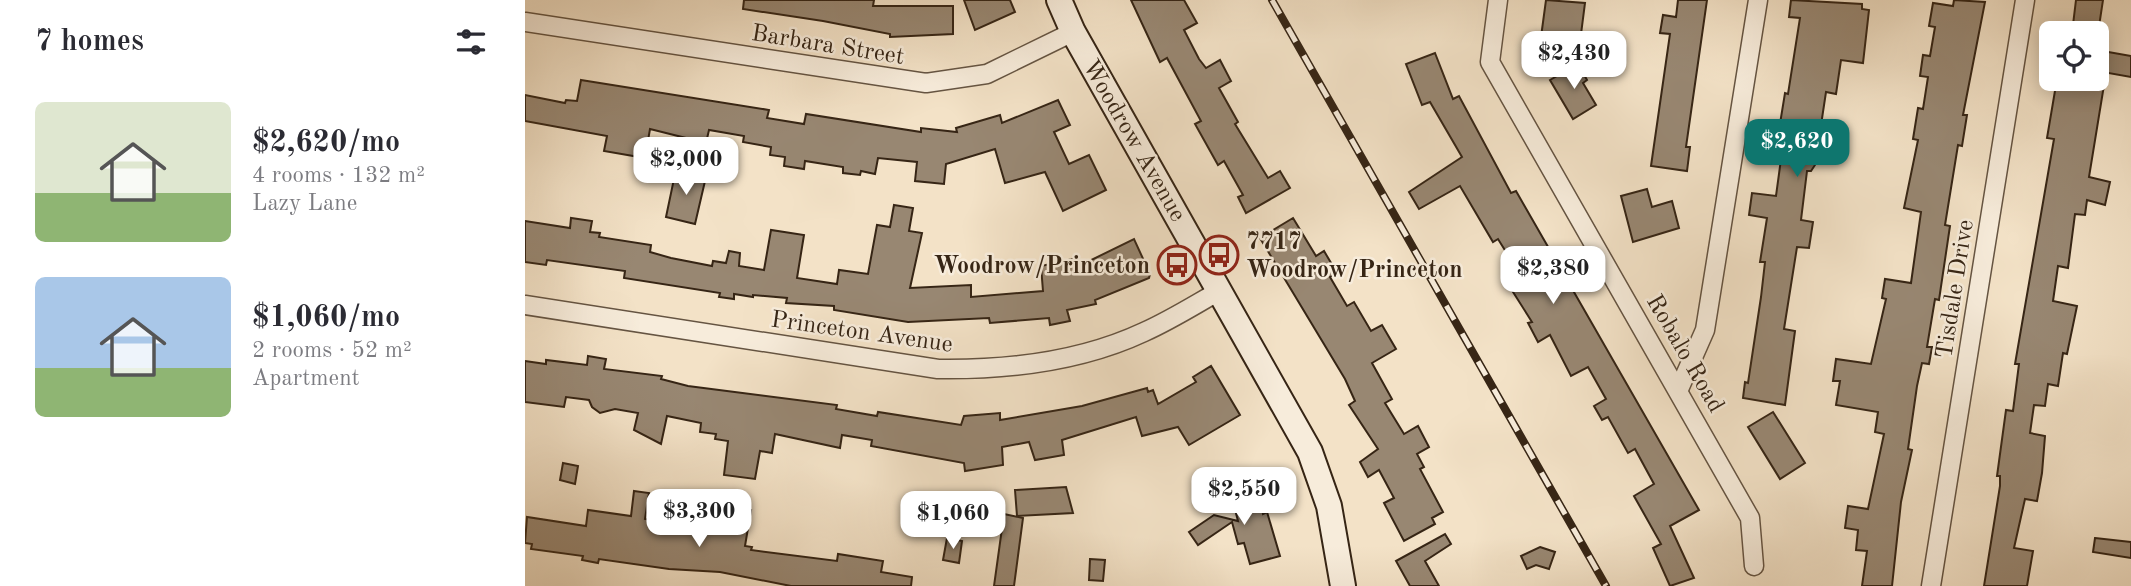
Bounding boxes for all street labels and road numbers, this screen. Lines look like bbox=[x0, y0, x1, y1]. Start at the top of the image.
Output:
street label: Barbara Street bbox=[750, 22, 906, 70]
street label: Woodrow Avenue bbox=[1077, 56, 1189, 226]
street label: Tisdale Drive bbox=[1933, 218, 1979, 360]
street label: Robalo Road bbox=[1641, 291, 1728, 417]
street label: Princeton Avenue bbox=[769, 308, 954, 358]

